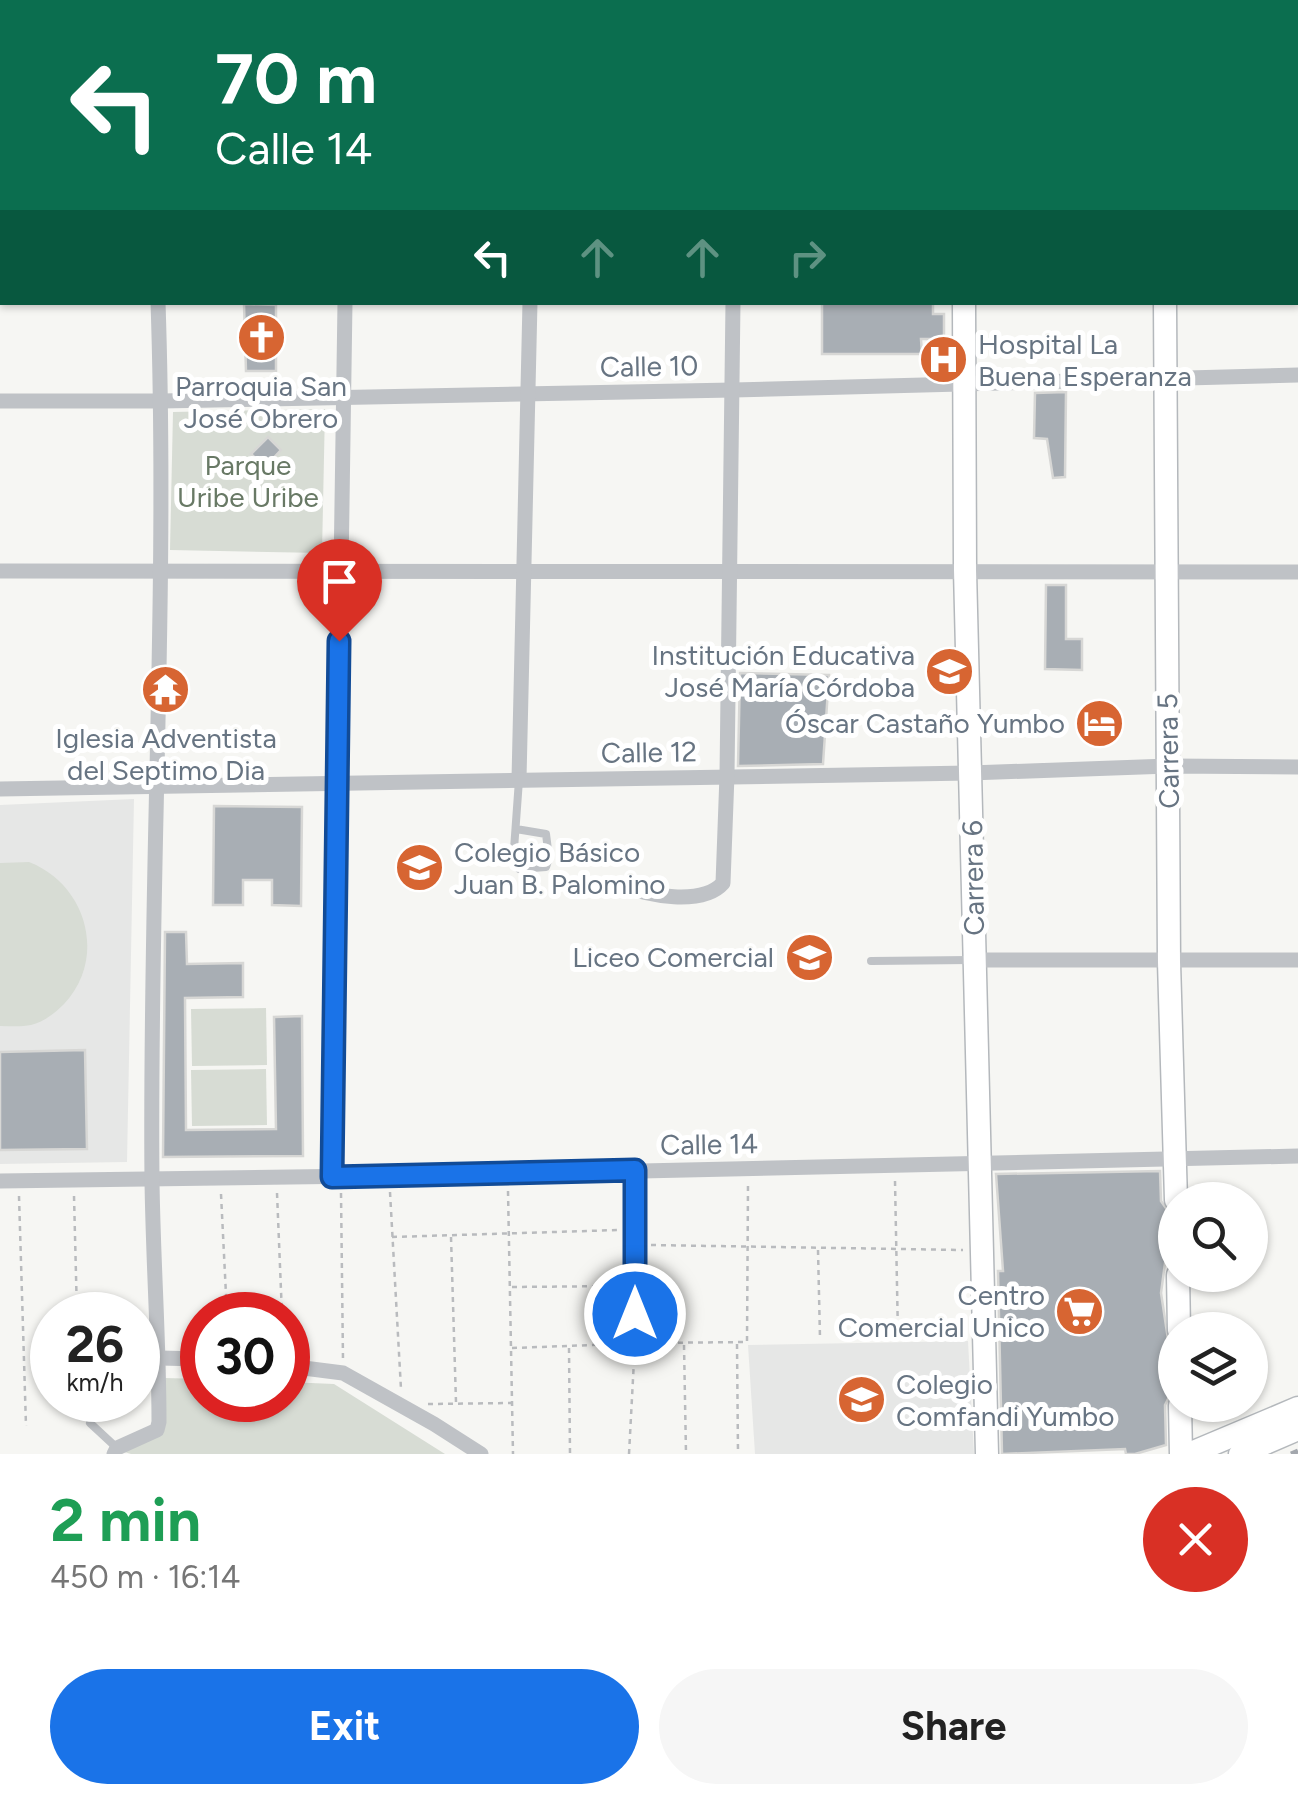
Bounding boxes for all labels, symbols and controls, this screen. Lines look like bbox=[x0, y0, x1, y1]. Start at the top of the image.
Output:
text: 70 m bbox=[215, 36, 377, 121]
icon: left bbox=[50, 40, 180, 170]
text: Calle 14 bbox=[215, 121, 372, 175]
icon: left bbox=[465, 230, 520, 285]
icon: ahead bbox=[570, 230, 625, 285]
icon: ahead bbox=[675, 230, 730, 285]
icon: right bbox=[780, 230, 835, 285]
church icon: Parroquia San José Obrero bbox=[235, 312, 287, 364]
place label: Hospital La Buena Esperanza bbox=[978, 327, 1192, 393]
hospital icon: Hospital La Buena Esperanza bbox=[917, 334, 969, 386]
street label: Calle 10 bbox=[599, 348, 699, 384]
place label: Parroquia San José Obrero bbox=[175, 369, 347, 435]
park label: Parque Uribe Uribe bbox=[177, 448, 319, 514]
pin bbox=[297, 539, 382, 642]
icon: arrive bbox=[312, 554, 367, 609]
place label: Institución Educativa José María Córdoba bbox=[651, 638, 915, 704]
school or university icon: Institución Educativa José María Córdoba bbox=[924, 645, 976, 697]
temple icon: Iglesia Adventista del Septimo Dia bbox=[140, 664, 192, 716]
street label: Carrera 5 bbox=[1150, 693, 1186, 809]
hotel icon: Óscar Castaño Yumbo bbox=[1074, 697, 1126, 749]
place label: Óscar Castaño Yumbo bbox=[785, 706, 1065, 740]
place label: Iglesia Adventista del Septimo Dia bbox=[55, 721, 277, 787]
street label: Calle 12 bbox=[601, 734, 697, 770]
street label: Carrera 6 bbox=[955, 820, 991, 936]
place label: Colegio Básico Juan B. Palomino bbox=[454, 835, 666, 901]
school or university icon: Colegio Básico Juan B. Palomino bbox=[393, 842, 445, 894]
school or university icon: Liceo Comercial bbox=[783, 931, 835, 983]
place label: Liceo Comercial bbox=[572, 940, 774, 974]
street label: Calle 14 bbox=[660, 1126, 758, 1162]
map controls bbox=[1158, 1182, 1268, 1422]
button: search bbox=[1158, 1182, 1268, 1292]
position arrow bbox=[583, 1262, 687, 1366]
place label: Centro Comercial Unico bbox=[838, 1278, 1045, 1344]
supermarket icon: Centro Comercial Unico bbox=[1054, 1285, 1106, 1337]
speed limit sign: 30 bbox=[180, 1292, 310, 1422]
button: layers bbox=[1158, 1312, 1268, 1422]
text: 26 bbox=[66, 1314, 124, 1375]
text: km/h bbox=[66, 1367, 124, 1397]
place label: Colegio Comfandi Yumbo bbox=[896, 1367, 1114, 1433]
school or university icon: Colegio Comfandi Yumbo bbox=[835, 1374, 887, 1426]
text: 2 min bbox=[50, 1484, 201, 1556]
button: close bbox=[1143, 1487, 1248, 1592]
text: 450 m · 16:14 bbox=[50, 1558, 240, 1596]
button: Exit bbox=[50, 1669, 639, 1784]
button: Share bbox=[659, 1669, 1248, 1784]

